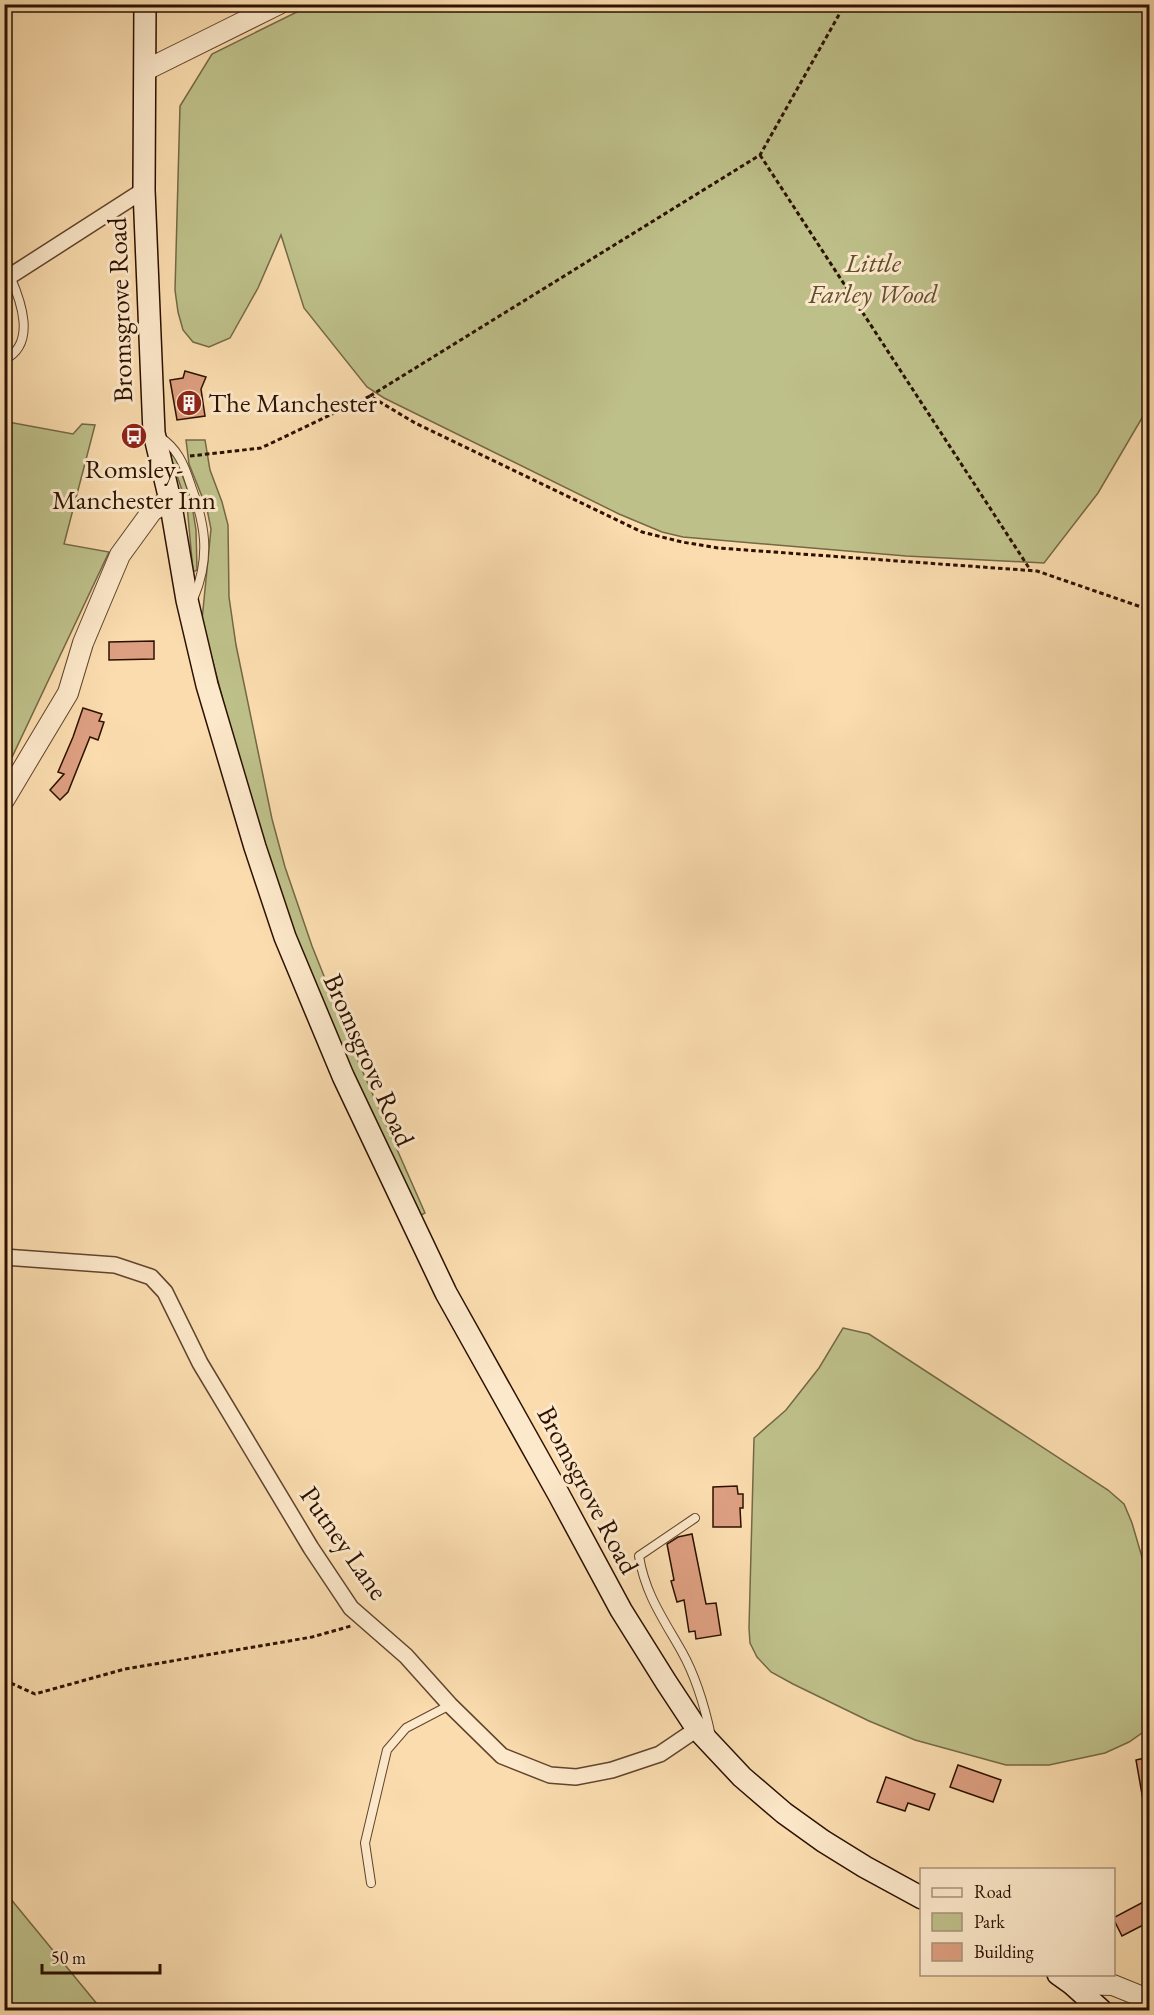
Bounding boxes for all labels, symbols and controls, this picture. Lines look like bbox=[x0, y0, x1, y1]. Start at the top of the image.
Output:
street label: Bromsgrove Road bbox=[99, 216, 140, 403]
park label: Little Farley Wood bbox=[807, 245, 939, 311]
place label: The Manchester bbox=[208, 385, 377, 420]
building icon: The Manchester bbox=[174, 388, 204, 418]
bus stop icon: Romsley- Manchester Inn bbox=[119, 421, 149, 451]
place label: Romsley- Manchester Inn bbox=[52, 451, 216, 517]
street label: Bromsgrove Road bbox=[316, 968, 423, 1152]
street label: Bromsgrove Road bbox=[529, 1400, 648, 1580]
street label: Putney Lane bbox=[293, 1479, 396, 1606]
legend bbox=[920, 1868, 1115, 1976]
text: Road bbox=[974, 1880, 1013, 1903]
text: Park bbox=[974, 1910, 1005, 1933]
scale bar bbox=[42, 1937, 160, 1975]
text: Building bbox=[974, 1940, 1034, 1963]
text: 50 m bbox=[51, 1946, 86, 1969]

